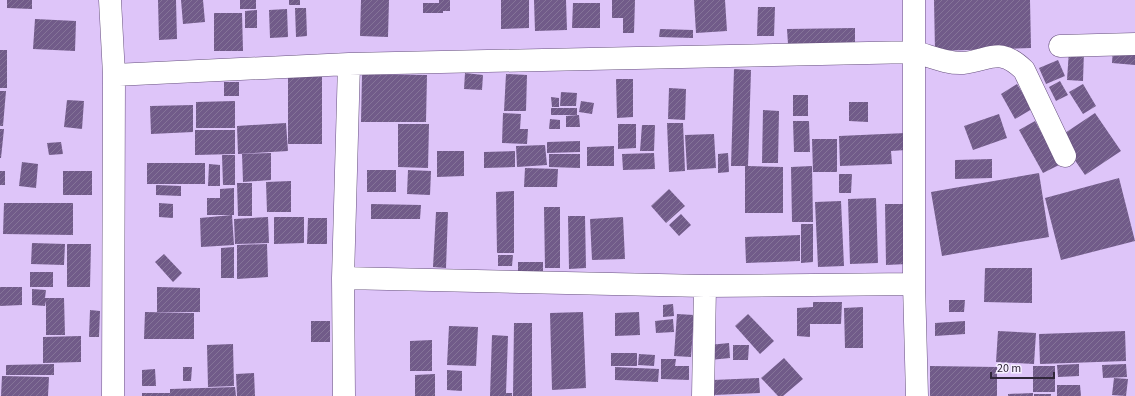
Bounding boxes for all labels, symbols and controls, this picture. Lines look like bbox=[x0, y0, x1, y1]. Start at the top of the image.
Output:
scale bar bbox=[991, 354, 1054, 380]
text: 20 m bbox=[997, 360, 1021, 377]

